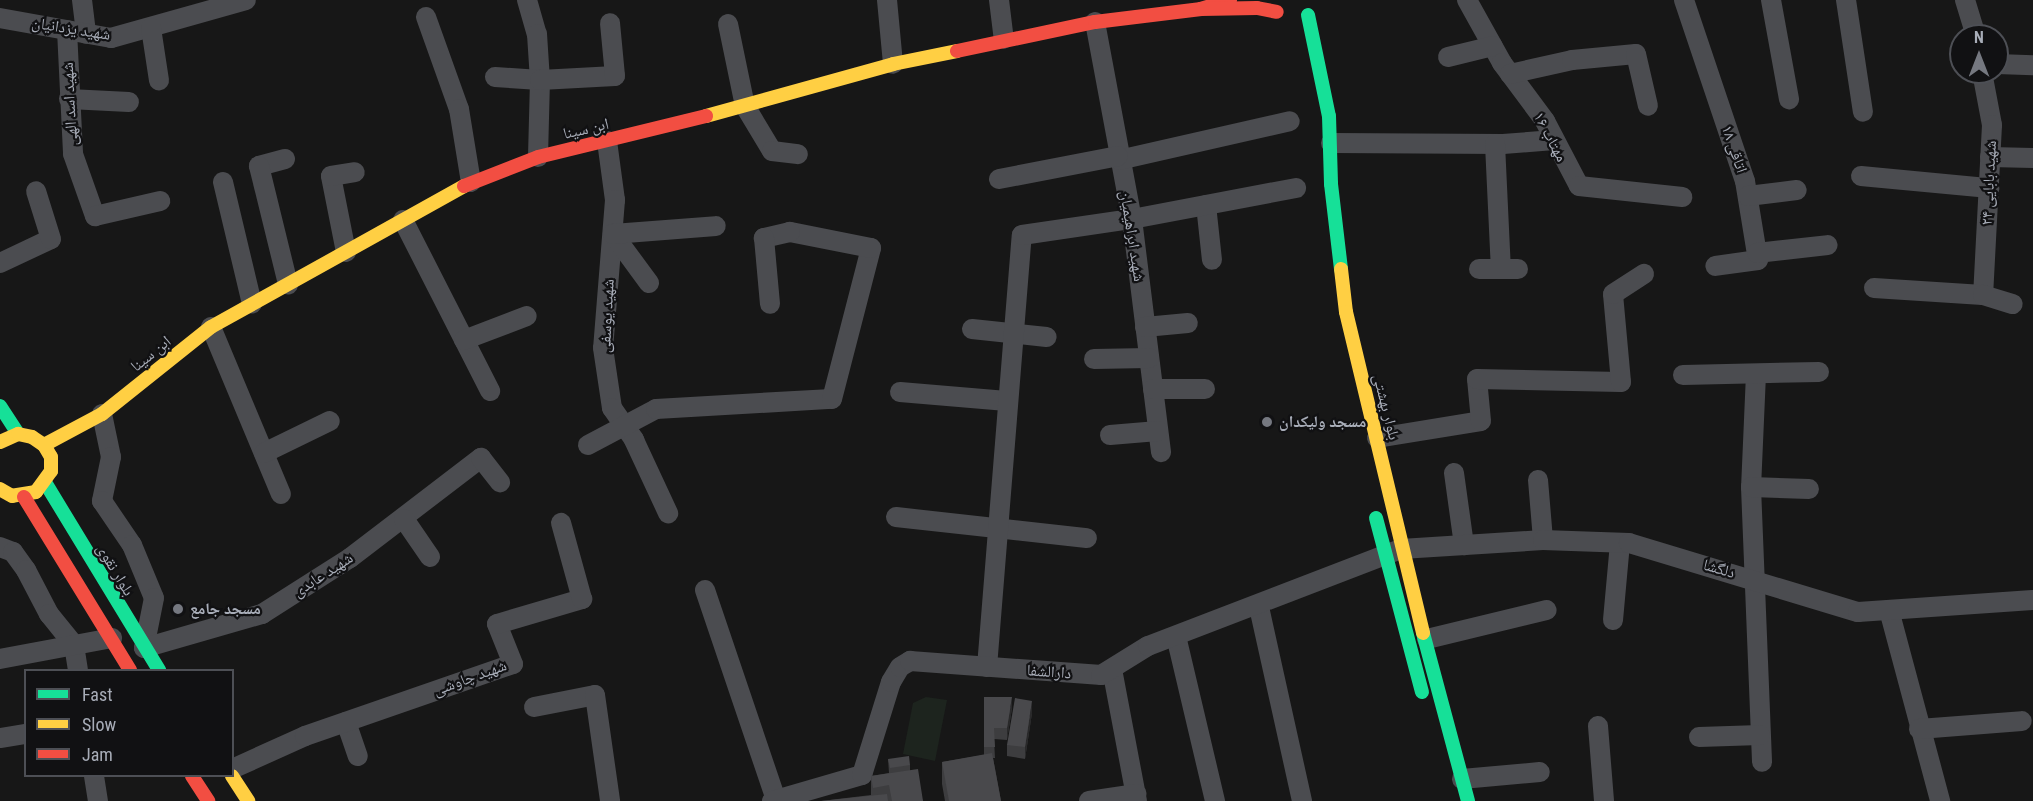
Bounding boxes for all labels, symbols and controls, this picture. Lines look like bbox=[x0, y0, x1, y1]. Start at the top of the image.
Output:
street label: شهید یزدانیان bbox=[30, 13, 112, 45]
north arrow bbox=[1949, 24, 2009, 84]
text: N bbox=[1974, 28, 1984, 47]
street label: شهید اسد الهی bbox=[58, 62, 82, 146]
street label: مهتاب ۱۶ bbox=[1529, 109, 1571, 165]
street label: ابن سینا bbox=[561, 114, 611, 144]
street label: اتاقی ۱۸ bbox=[1717, 123, 1751, 175]
street label: شهید بابایی ۲۴ bbox=[1977, 140, 2001, 226]
street label: شهید ابراهیمیان bbox=[1115, 189, 1149, 283]
street label: شهید یوسفی bbox=[595, 278, 619, 354]
street label: ابن سینا bbox=[127, 332, 175, 376]
street label: بلوار بهشتی bbox=[1369, 372, 1403, 442]
place label: مسجد ولیکدان bbox=[1279, 412, 1366, 432]
marker: مسجد ولیکدان bbox=[1260, 415, 1274, 429]
street label: بلوار نقوی bbox=[92, 540, 138, 600]
street label: شهید عابدی bbox=[289, 549, 357, 601]
street label: دلگشا bbox=[1701, 555, 1737, 583]
place label: مسجد جامع bbox=[190, 599, 261, 619]
marker: مسجد جامع bbox=[171, 602, 185, 616]
street label: شهید چاوشی bbox=[431, 656, 509, 700]
street label: دارالشفا bbox=[1026, 661, 1072, 683]
legend bbox=[24, 669, 234, 777]
text: Fast bbox=[82, 684, 113, 705]
text: Slow bbox=[82, 714, 116, 735]
text: Jam bbox=[82, 744, 113, 765]

